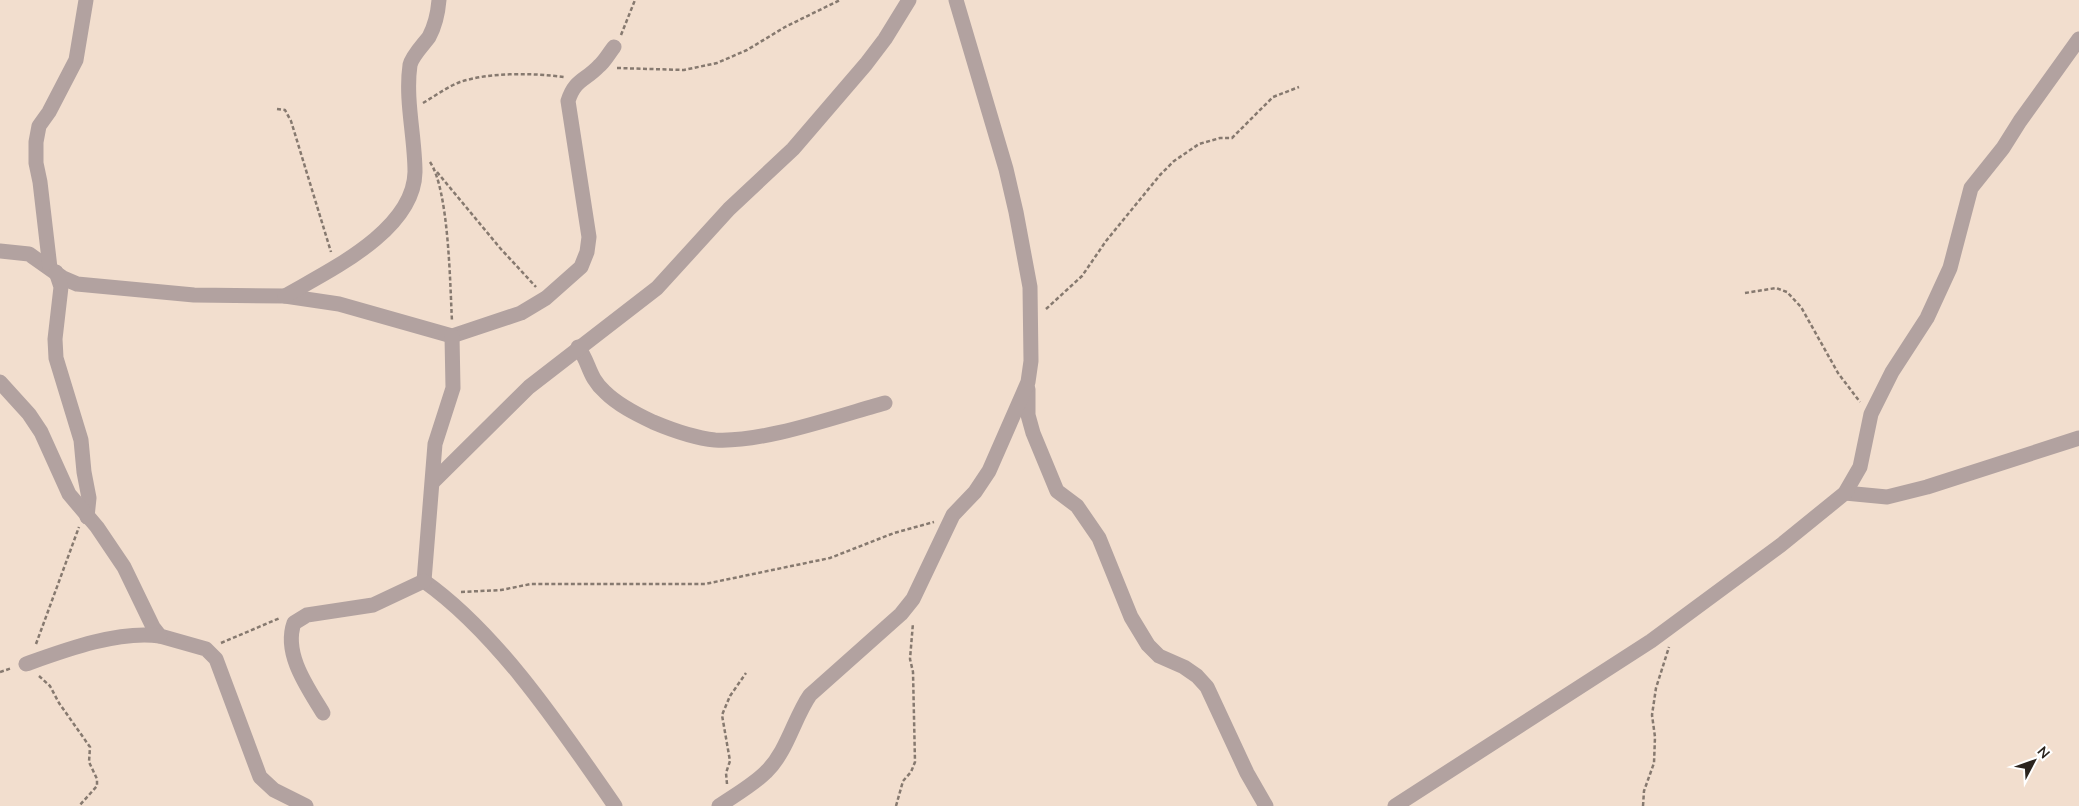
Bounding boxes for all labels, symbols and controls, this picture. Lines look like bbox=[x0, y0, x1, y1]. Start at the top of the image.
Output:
north arrow bbox=[2009, 736, 2059, 786]
text: N bbox=[2033, 743, 2054, 763]

